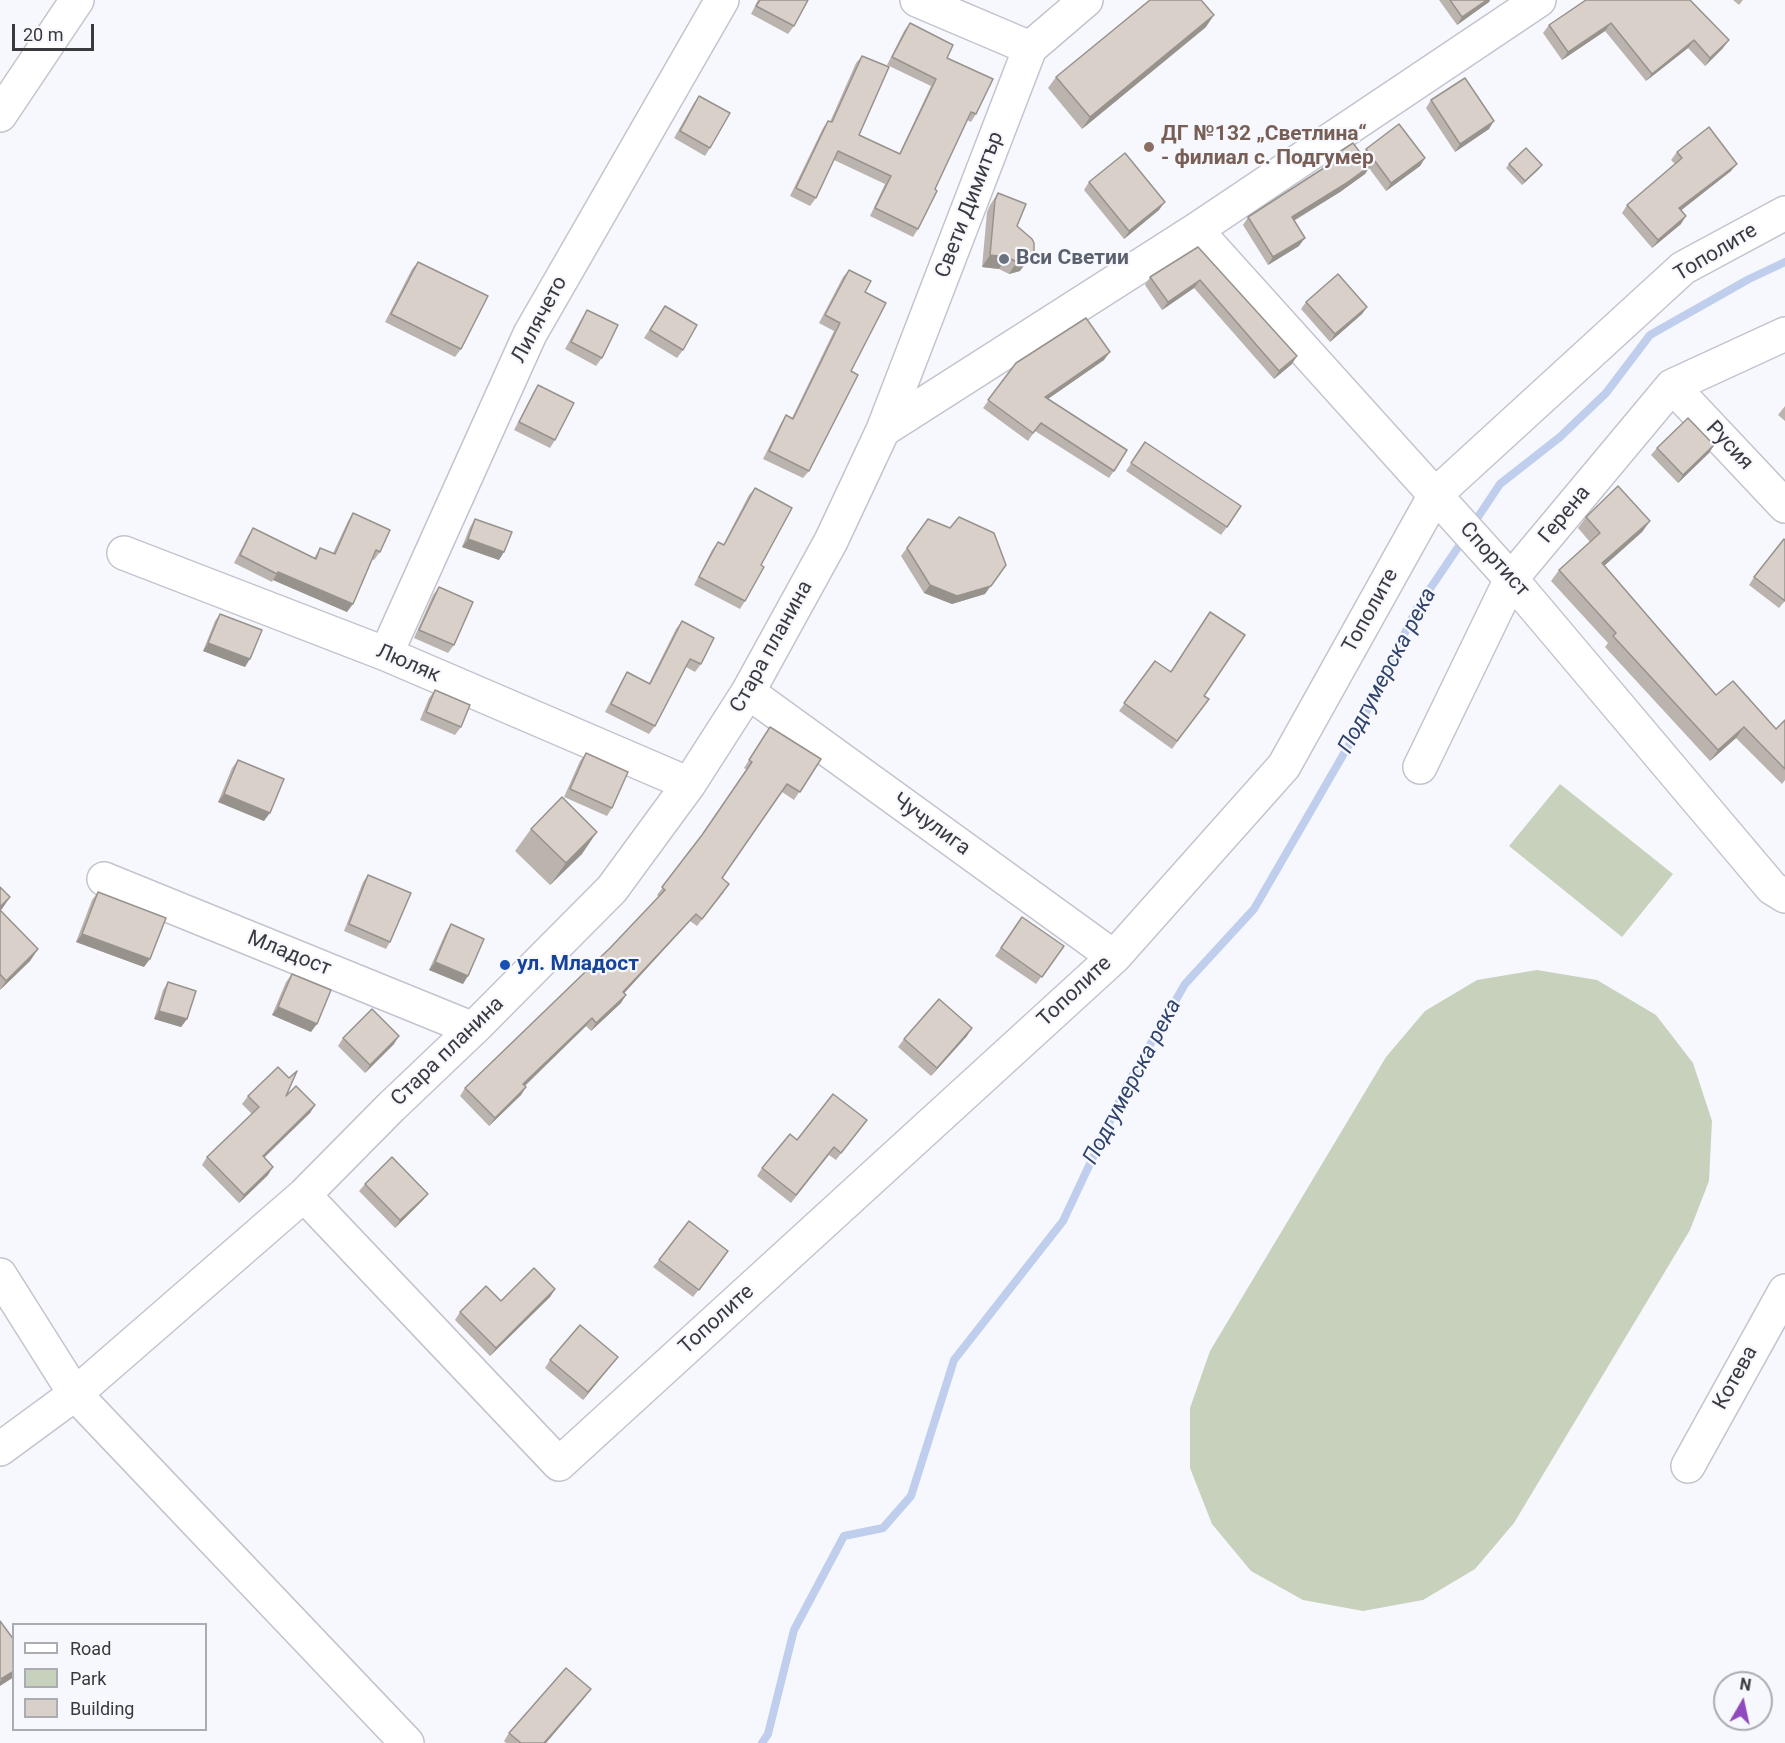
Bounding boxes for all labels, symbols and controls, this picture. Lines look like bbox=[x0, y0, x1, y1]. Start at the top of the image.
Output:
scale bar bbox=[15, 12, 98, 50]
text: 20 m bbox=[23, 24, 63, 45]
place label: ДГ №132 „Светлина“ - филиал с. Подгумер bbox=[1161, 122, 1374, 172]
street label: Свети Димитър bbox=[931, 128, 1009, 282]
marker: ДГ №132 „Светлина“ - филиал с. Подгумер bbox=[1142, 140, 1156, 154]
street label: Тополите bbox=[1670, 218, 1762, 288]
place label: Вси Светии bbox=[1016, 246, 1129, 272]
marker: Вси Светии bbox=[997, 252, 1011, 266]
street label: Лилячето bbox=[507, 272, 573, 368]
street label: Русия bbox=[1700, 416, 1758, 476]
street label: Герена bbox=[1534, 481, 1596, 549]
street label: Спортист bbox=[1454, 517, 1534, 603]
street label: Тополите bbox=[1338, 565, 1404, 657]
street label: Стара планина bbox=[725, 577, 819, 717]
water label: Подгумерска река bbox=[1333, 584, 1443, 758]
street label: Люляк bbox=[372, 639, 444, 689]
street label: Чучулига bbox=[887, 788, 975, 862]
street label: Младост bbox=[244, 926, 334, 982]
street label: Тополите bbox=[1033, 951, 1117, 1033]
place label: ул. Младост bbox=[517, 952, 639, 978]
marker: ул. Младост bbox=[498, 958, 512, 972]
street label: Стара планина bbox=[386, 992, 510, 1112]
water label: Подгумерска река bbox=[1078, 995, 1188, 1169]
street label: Тополите bbox=[674, 1280, 760, 1360]
street label: Котева bbox=[1708, 1342, 1764, 1414]
legend bbox=[12, 1623, 207, 1731]
text: Road bbox=[70, 1638, 111, 1659]
text: Park bbox=[70, 1668, 106, 1689]
north arrow bbox=[1713, 1671, 1773, 1731]
text: N bbox=[1739, 1674, 1753, 1695]
text: Building bbox=[70, 1698, 134, 1719]

